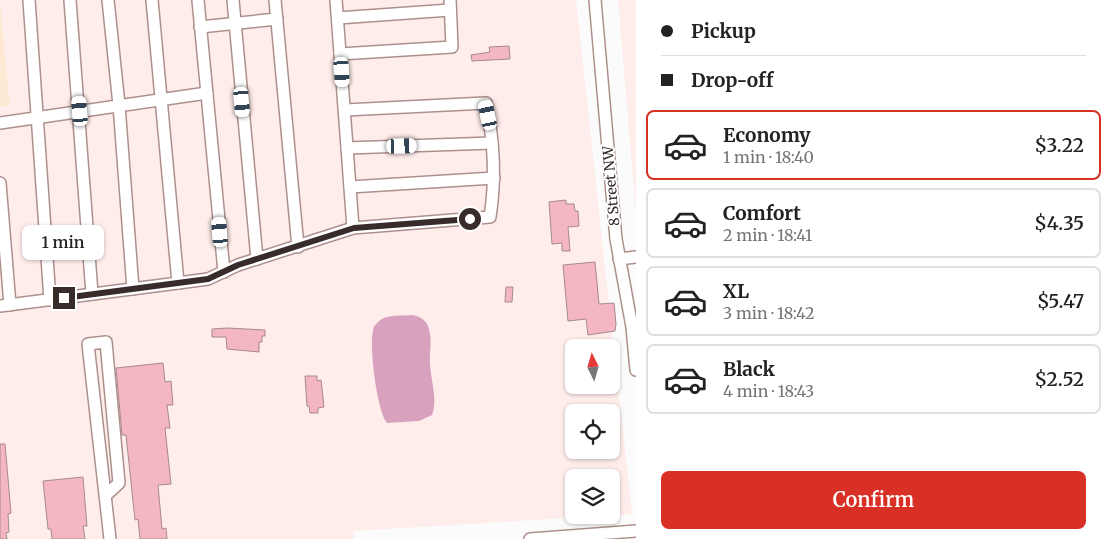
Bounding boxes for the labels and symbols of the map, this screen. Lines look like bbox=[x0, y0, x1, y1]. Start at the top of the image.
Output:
car bbox=[333, 57, 350, 87]
car bbox=[233, 86, 250, 118]
car bbox=[71, 95, 88, 127]
car bbox=[477, 99, 498, 131]
car bbox=[386, 138, 417, 154]
street label: 8 Street NW bbox=[598, 144, 623, 227]
route start bbox=[459, 208, 481, 230]
car bbox=[211, 216, 228, 248]
callout: 1 min bbox=[23, 226, 105, 260]
route end bbox=[53, 287, 75, 309]
north arrow bbox=[565, 339, 620, 394]

